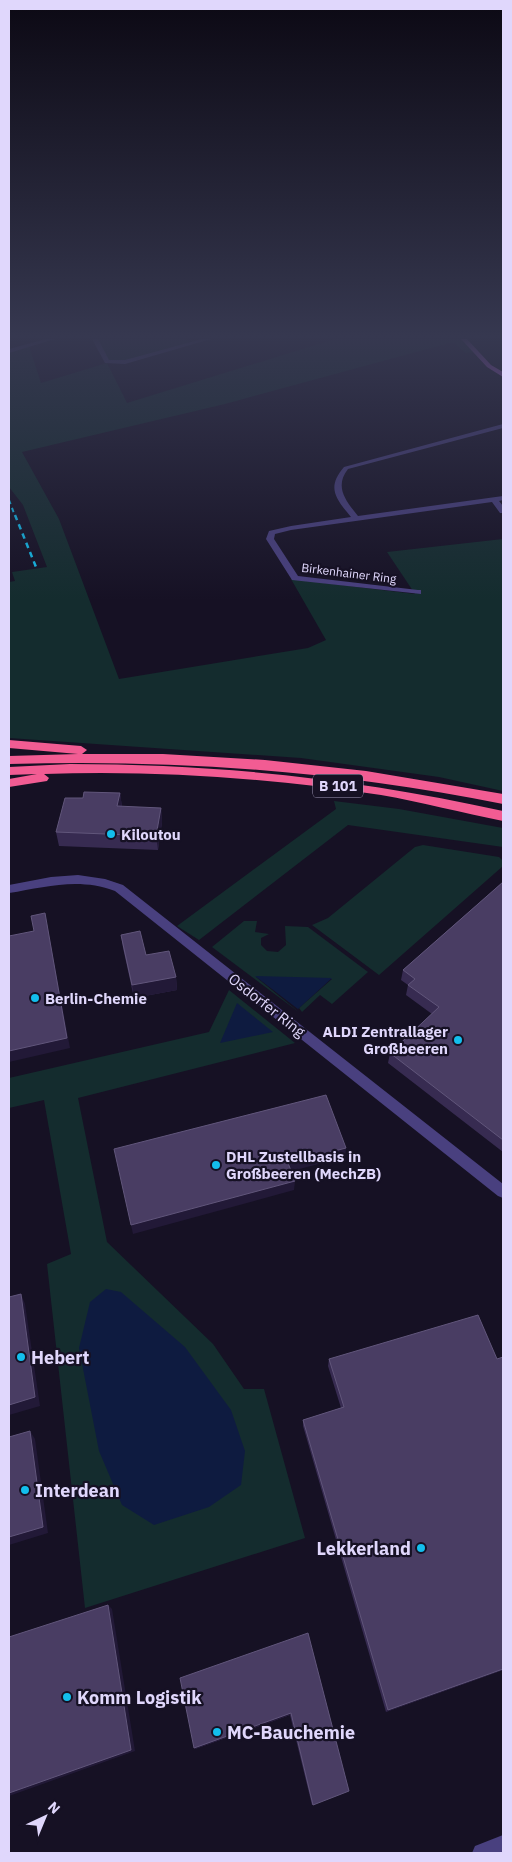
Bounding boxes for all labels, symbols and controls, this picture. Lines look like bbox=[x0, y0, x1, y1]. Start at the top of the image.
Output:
street label: Birkenhainer Ring bbox=[301, 560, 398, 586]
road number: B 101 bbox=[313, 774, 363, 798]
place label: Kiloutou bbox=[121, 825, 181, 844]
marker: Kiloutou bbox=[105, 828, 117, 840]
street label: Osdorfer Ring bbox=[225, 969, 309, 1041]
place label: Berlin-Chemie bbox=[45, 989, 147, 1008]
marker: Berlin-Chemie bbox=[29, 992, 41, 1004]
place label: ALDI Zentrallager Großbeeren bbox=[323, 1022, 448, 1058]
marker: ALDI Zentrallager Großbeeren bbox=[452, 1034, 464, 1046]
place label: DHL Zustellbasis in Großbeeren (MechZB) bbox=[226, 1147, 381, 1183]
marker: DHL Zustellbasis in Großbeeren (MechZB) bbox=[210, 1159, 222, 1171]
place label: Hebert bbox=[31, 1346, 90, 1369]
marker: Hebert bbox=[15, 1351, 27, 1363]
place label: Interdean bbox=[35, 1479, 120, 1502]
marker: Interdean bbox=[19, 1484, 31, 1496]
place label: Lekkerland bbox=[316, 1537, 411, 1560]
marker: Lekkerland bbox=[415, 1542, 427, 1554]
place label: Komm Logistik bbox=[77, 1686, 202, 1709]
marker: Komm Logistik bbox=[61, 1691, 73, 1703]
place label: MC-Bauchemie bbox=[227, 1721, 355, 1744]
marker: MC-Bauchemie bbox=[211, 1726, 223, 1738]
north arrow bbox=[20, 1792, 70, 1842]
text: N bbox=[44, 1798, 64, 1818]

